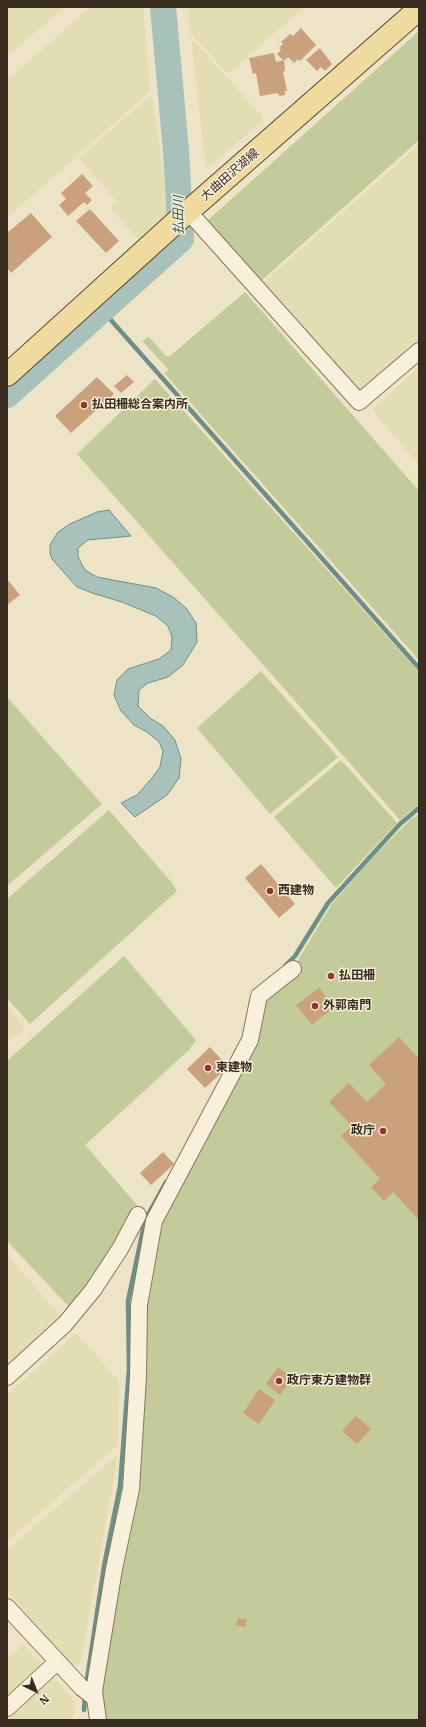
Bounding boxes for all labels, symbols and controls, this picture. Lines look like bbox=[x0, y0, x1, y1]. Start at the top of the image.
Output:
street label: 大曲田沢湖線 bbox=[198, 146, 262, 204]
water label: 払田川 bbox=[171, 195, 187, 235]
place label: 払田柵総合案内所 bbox=[92, 398, 188, 412]
marker: 払田柵総合案内所 bbox=[79, 400, 89, 410]
place label: 西建物 bbox=[278, 884, 314, 898]
marker: 西建物 bbox=[265, 886, 275, 896]
place label: 払田柵 bbox=[339, 969, 375, 983]
marker: 払田柵 bbox=[326, 971, 336, 981]
place label: 外郭南門 bbox=[323, 999, 371, 1013]
marker: 外郭南門 bbox=[310, 1001, 320, 1011]
place label: 東建物 bbox=[216, 1061, 252, 1075]
marker: 東建物 bbox=[203, 1063, 213, 1073]
place label: 政庁 bbox=[351, 1124, 375, 1138]
marker: 政庁 bbox=[378, 1126, 388, 1136]
place label: 政庁東方建物群 bbox=[287, 1374, 371, 1388]
marker: 政庁東方建物群 bbox=[274, 1376, 284, 1386]
north arrow bbox=[16, 1671, 56, 1711]
text: N bbox=[36, 1692, 52, 1708]

